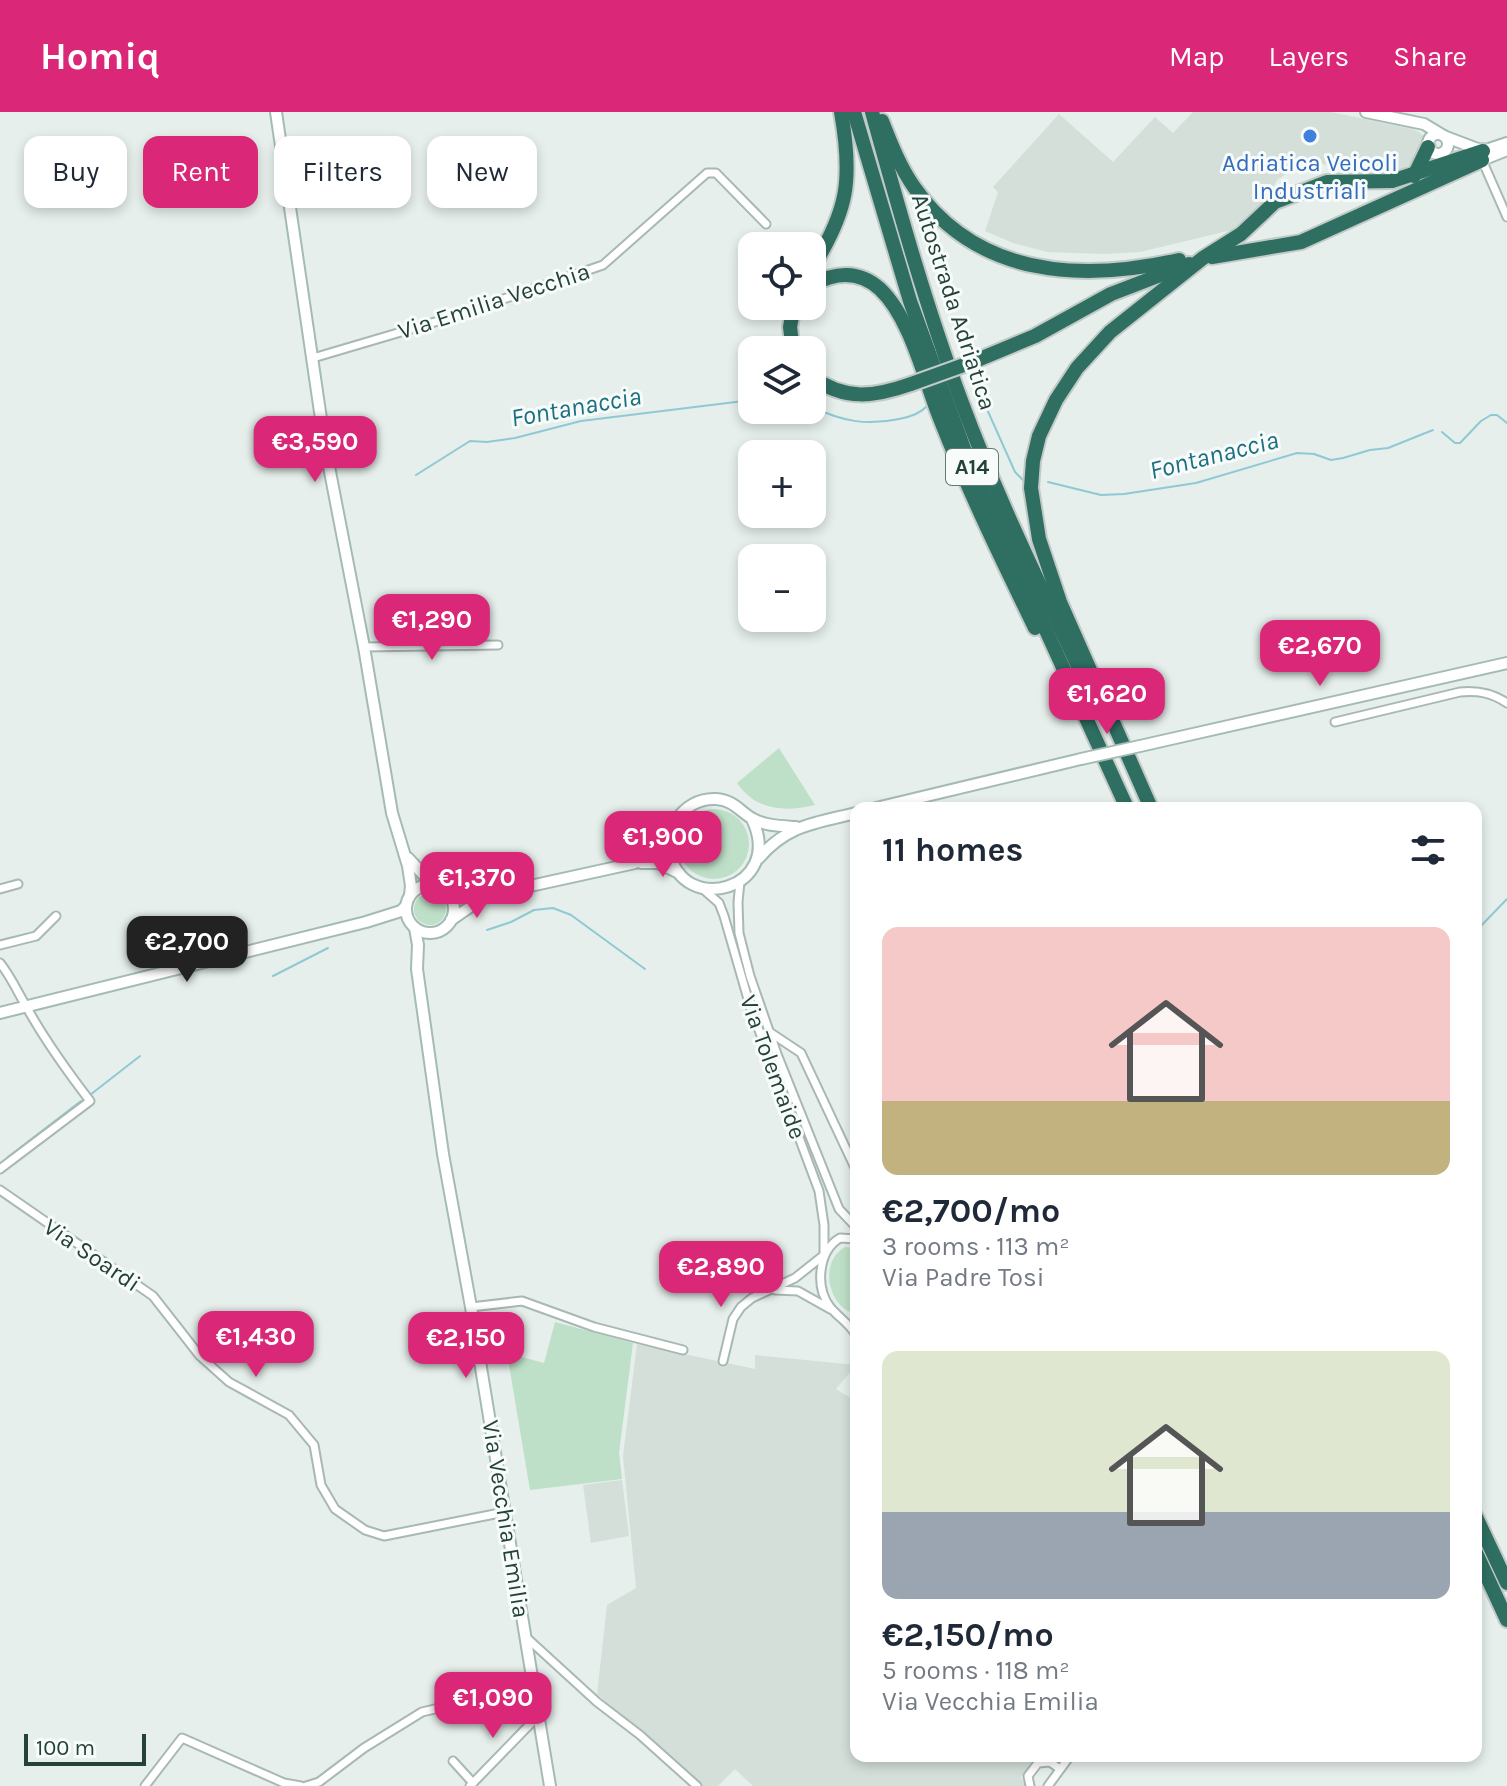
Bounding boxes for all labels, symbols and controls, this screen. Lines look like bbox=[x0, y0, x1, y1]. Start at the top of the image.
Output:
text: Homiq bbox=[40, 34, 160, 79]
text: Map bbox=[1169, 40, 1224, 73]
text: Layers bbox=[1268, 40, 1349, 73]
text: Share bbox=[1393, 40, 1467, 73]
marker: Adriatica Veicoli Industriali bbox=[1301, 127, 1319, 145]
chip: Buy bbox=[24, 136, 127, 208]
chip: Rent bbox=[143, 136, 258, 208]
chip: Filters bbox=[274, 136, 411, 208]
chip: New bbox=[427, 136, 537, 208]
place label: Adriatica Veicoli Industriali bbox=[1222, 149, 1398, 205]
street label: Autostrada Adriatica bbox=[906, 190, 1002, 414]
map controls bbox=[738, 232, 826, 632]
button: locate bbox=[738, 232, 826, 320]
street label: Via Emilia Vecchia bbox=[395, 257, 593, 345]
button: layers bbox=[738, 336, 826, 424]
water label: Fontanaccia bbox=[508, 380, 644, 434]
pin: €3,590 bbox=[250, 416, 380, 484]
water label: Fontanaccia bbox=[1146, 424, 1282, 486]
text: €3,590 bbox=[272, 426, 358, 457]
button: + bbox=[738, 440, 826, 528]
road number: A14 bbox=[946, 449, 998, 485]
button: − bbox=[738, 544, 826, 632]
pin: €1,290 bbox=[367, 594, 497, 662]
text: €1,290 bbox=[392, 604, 472, 635]
pin: €2,670 bbox=[1255, 620, 1385, 688]
text: €2,670 bbox=[1278, 630, 1362, 661]
pin: €1,620 bbox=[1042, 668, 1172, 736]
text: €1,620 bbox=[1067, 678, 1147, 709]
pin: €1,900 bbox=[598, 811, 728, 879]
text: €1,900 bbox=[622, 821, 704, 852]
icon: filters bbox=[1406, 828, 1450, 872]
text: 11 homes bbox=[882, 830, 1024, 870]
pin: €1,370 bbox=[412, 852, 542, 920]
text: €1,370 bbox=[438, 862, 516, 893]
pin: €2,700 bbox=[122, 916, 252, 984]
text: €2,700 bbox=[145, 926, 229, 957]
icon: home bbox=[1094, 979, 1238, 1123]
street label: Via Tolemaide bbox=[734, 991, 812, 1143]
text: €2,700/mo bbox=[882, 1191, 1060, 1231]
street label: Via Soardi bbox=[38, 1213, 146, 1297]
text: 3 rooms · 113 m² bbox=[882, 1231, 1070, 1262]
pin: €2,890 bbox=[656, 1241, 786, 1309]
text: €2,890 bbox=[677, 1251, 765, 1282]
text: Via Padre Tosi bbox=[882, 1262, 1044, 1293]
pin: €1,430 bbox=[191, 1311, 321, 1379]
pin: €2,150 bbox=[401, 1312, 531, 1380]
text: €1,430 bbox=[216, 1321, 296, 1352]
text: €2,150 bbox=[426, 1322, 506, 1353]
icon: home bbox=[1094, 1403, 1238, 1547]
street label: Via Vecchia Emilia bbox=[477, 1418, 535, 1620]
text: €2,150/mo bbox=[882, 1615, 1054, 1655]
text: 5 rooms · 118 m² bbox=[882, 1655, 1070, 1686]
pin: €1,090 bbox=[428, 1672, 558, 1740]
text: €1,090 bbox=[452, 1682, 534, 1713]
text: Via Vecchia Emilia bbox=[882, 1686, 1099, 1717]
scale bar bbox=[24, 1730, 146, 1766]
text: 100 m bbox=[36, 1735, 95, 1761]

